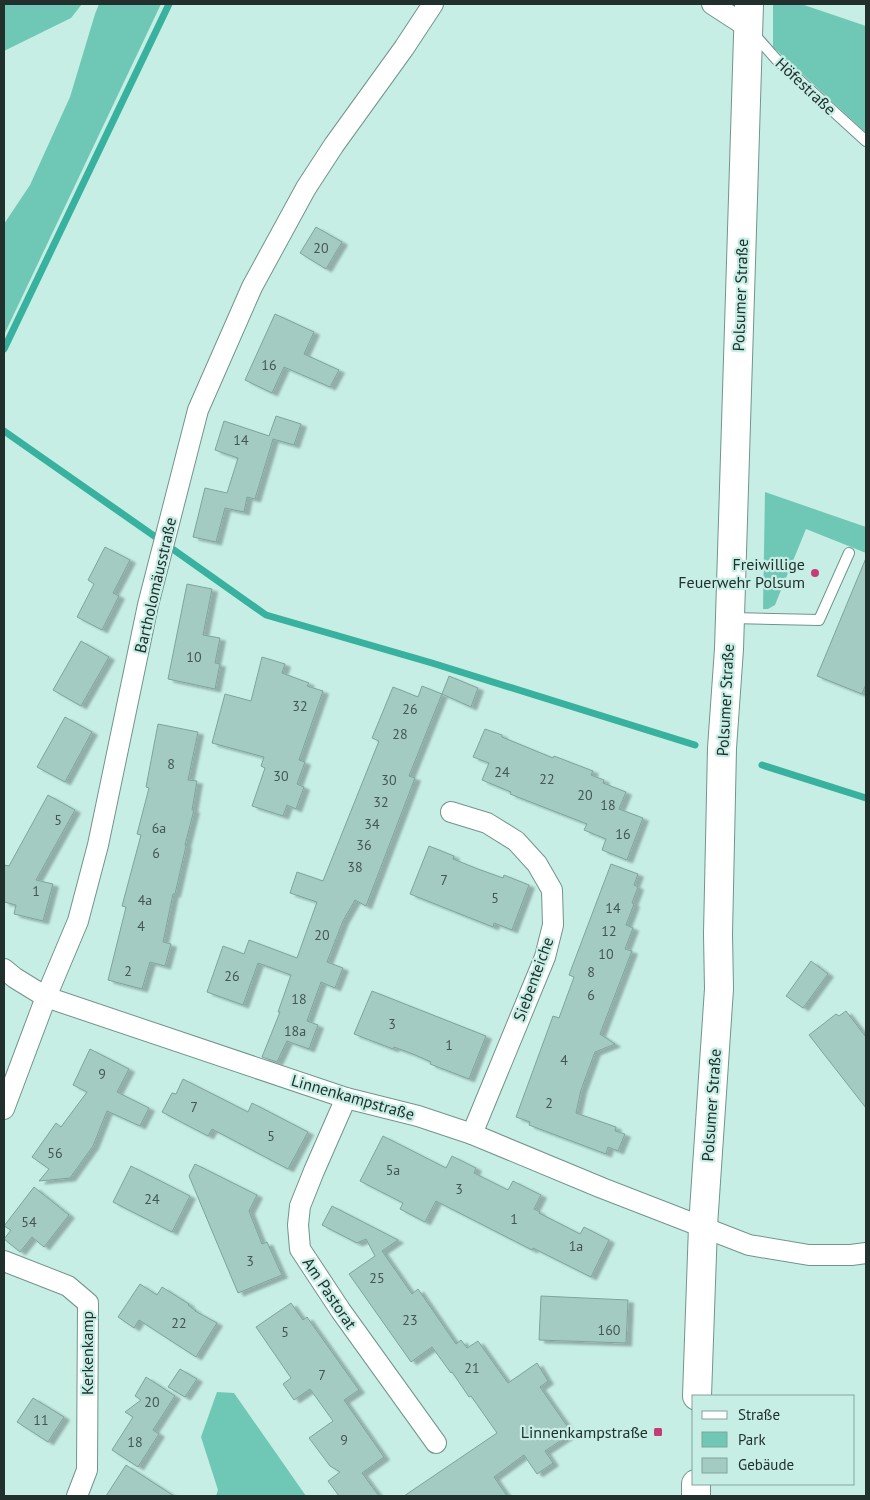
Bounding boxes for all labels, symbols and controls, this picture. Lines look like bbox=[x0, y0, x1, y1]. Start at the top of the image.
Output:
street label: Höfestraße bbox=[772, 53, 840, 119]
street label: Polsumer Straße bbox=[728, 238, 752, 352]
house number: 20 bbox=[313, 239, 329, 257]
house number: 16 bbox=[261, 356, 277, 374]
house number: 14 bbox=[233, 431, 249, 449]
street label: Bartholomäusstraße bbox=[130, 515, 180, 655]
place label: Freiwillige Feuerwehr Polsum bbox=[678, 554, 805, 592]
marker: Freiwillige Feuerwehr Polsum bbox=[809, 567, 821, 579]
street label: Polsumer Straße bbox=[712, 643, 738, 757]
house number: 10 bbox=[186, 648, 202, 666]
house number: 32 bbox=[292, 697, 308, 715]
house number: 26 bbox=[402, 700, 418, 718]
house number: 28 bbox=[392, 725, 408, 743]
house number: 8 bbox=[167, 755, 175, 773]
house number: 24 bbox=[494, 763, 510, 781]
house number: 30 bbox=[273, 767, 289, 785]
house number: 22 bbox=[539, 770, 555, 788]
house number: 30 bbox=[381, 771, 397, 789]
house number: 20 bbox=[577, 786, 593, 804]
house number: 32 bbox=[373, 793, 389, 811]
house number: 18 bbox=[600, 796, 616, 814]
house number: 5 bbox=[54, 811, 62, 829]
house number: 34 bbox=[364, 815, 380, 833]
house number: 6a bbox=[152, 819, 166, 837]
house number: 16 bbox=[615, 825, 631, 843]
house number: 36 bbox=[356, 836, 372, 854]
house number: 6 bbox=[152, 844, 160, 862]
house number: 38 bbox=[347, 858, 363, 876]
house number: 7 bbox=[440, 871, 448, 889]
house number: 1 bbox=[32, 882, 40, 900]
house number: 5 bbox=[491, 889, 499, 907]
house number: 4a bbox=[138, 891, 152, 909]
house number: 14 bbox=[605, 899, 621, 917]
house number: 4 bbox=[137, 917, 145, 935]
house number: 12 bbox=[601, 922, 617, 940]
house number: 20 bbox=[314, 926, 330, 944]
street label: Siebenteiche bbox=[509, 934, 557, 1024]
house number: 10 bbox=[598, 945, 614, 963]
house number: 2 bbox=[124, 962, 132, 980]
house number: 8 bbox=[587, 963, 595, 981]
house number: 26 bbox=[224, 967, 240, 985]
house number: 6 bbox=[587, 986, 595, 1004]
house number: 18 bbox=[291, 990, 307, 1008]
house number: 3 bbox=[388, 1015, 396, 1033]
house number: 18a bbox=[284, 1022, 306, 1040]
house number: 1 bbox=[445, 1036, 453, 1054]
street label: Polsumer Straße bbox=[697, 1048, 725, 1162]
house number: 4 bbox=[560, 1051, 568, 1069]
house number: 9 bbox=[98, 1065, 106, 1083]
street label: Linnenkampstraße bbox=[289, 1070, 417, 1124]
house number: 2 bbox=[545, 1094, 553, 1112]
house number: 7 bbox=[190, 1098, 198, 1116]
house number: 5 bbox=[267, 1127, 275, 1145]
house number: 56 bbox=[47, 1144, 63, 1162]
house number: 5a bbox=[386, 1161, 400, 1179]
house number: 3 bbox=[455, 1180, 463, 1198]
house number: 24 bbox=[144, 1190, 160, 1208]
house number: 1 bbox=[510, 1210, 518, 1228]
house number: 54 bbox=[21, 1213, 37, 1231]
house number: 1a bbox=[569, 1237, 583, 1255]
house number: 3 bbox=[246, 1252, 254, 1270]
street label: Am Pastorat bbox=[299, 1253, 362, 1333]
house number: 25 bbox=[369, 1269, 385, 1287]
street label: Kerkenkamp bbox=[77, 1311, 97, 1395]
house number: 23 bbox=[402, 1311, 418, 1329]
house number: 22 bbox=[171, 1314, 187, 1332]
house number: 160 bbox=[598, 1321, 621, 1339]
house number: 5 bbox=[281, 1323, 289, 1341]
house number: 21 bbox=[464, 1359, 480, 1377]
house number: 7 bbox=[318, 1366, 326, 1384]
house number: 20 bbox=[144, 1393, 160, 1411]
legend bbox=[692, 1395, 855, 1485]
text: Straße bbox=[738, 1405, 780, 1424]
house number: 11 bbox=[33, 1411, 49, 1429]
place label: Linnenkampstraße bbox=[521, 1422, 648, 1442]
marker: Linnenkampstraße bbox=[652, 1426, 664, 1438]
text: Park bbox=[738, 1430, 766, 1449]
house number: 9 bbox=[340, 1431, 348, 1449]
house number: 18 bbox=[127, 1433, 143, 1451]
text: Gebäude bbox=[738, 1455, 794, 1474]

